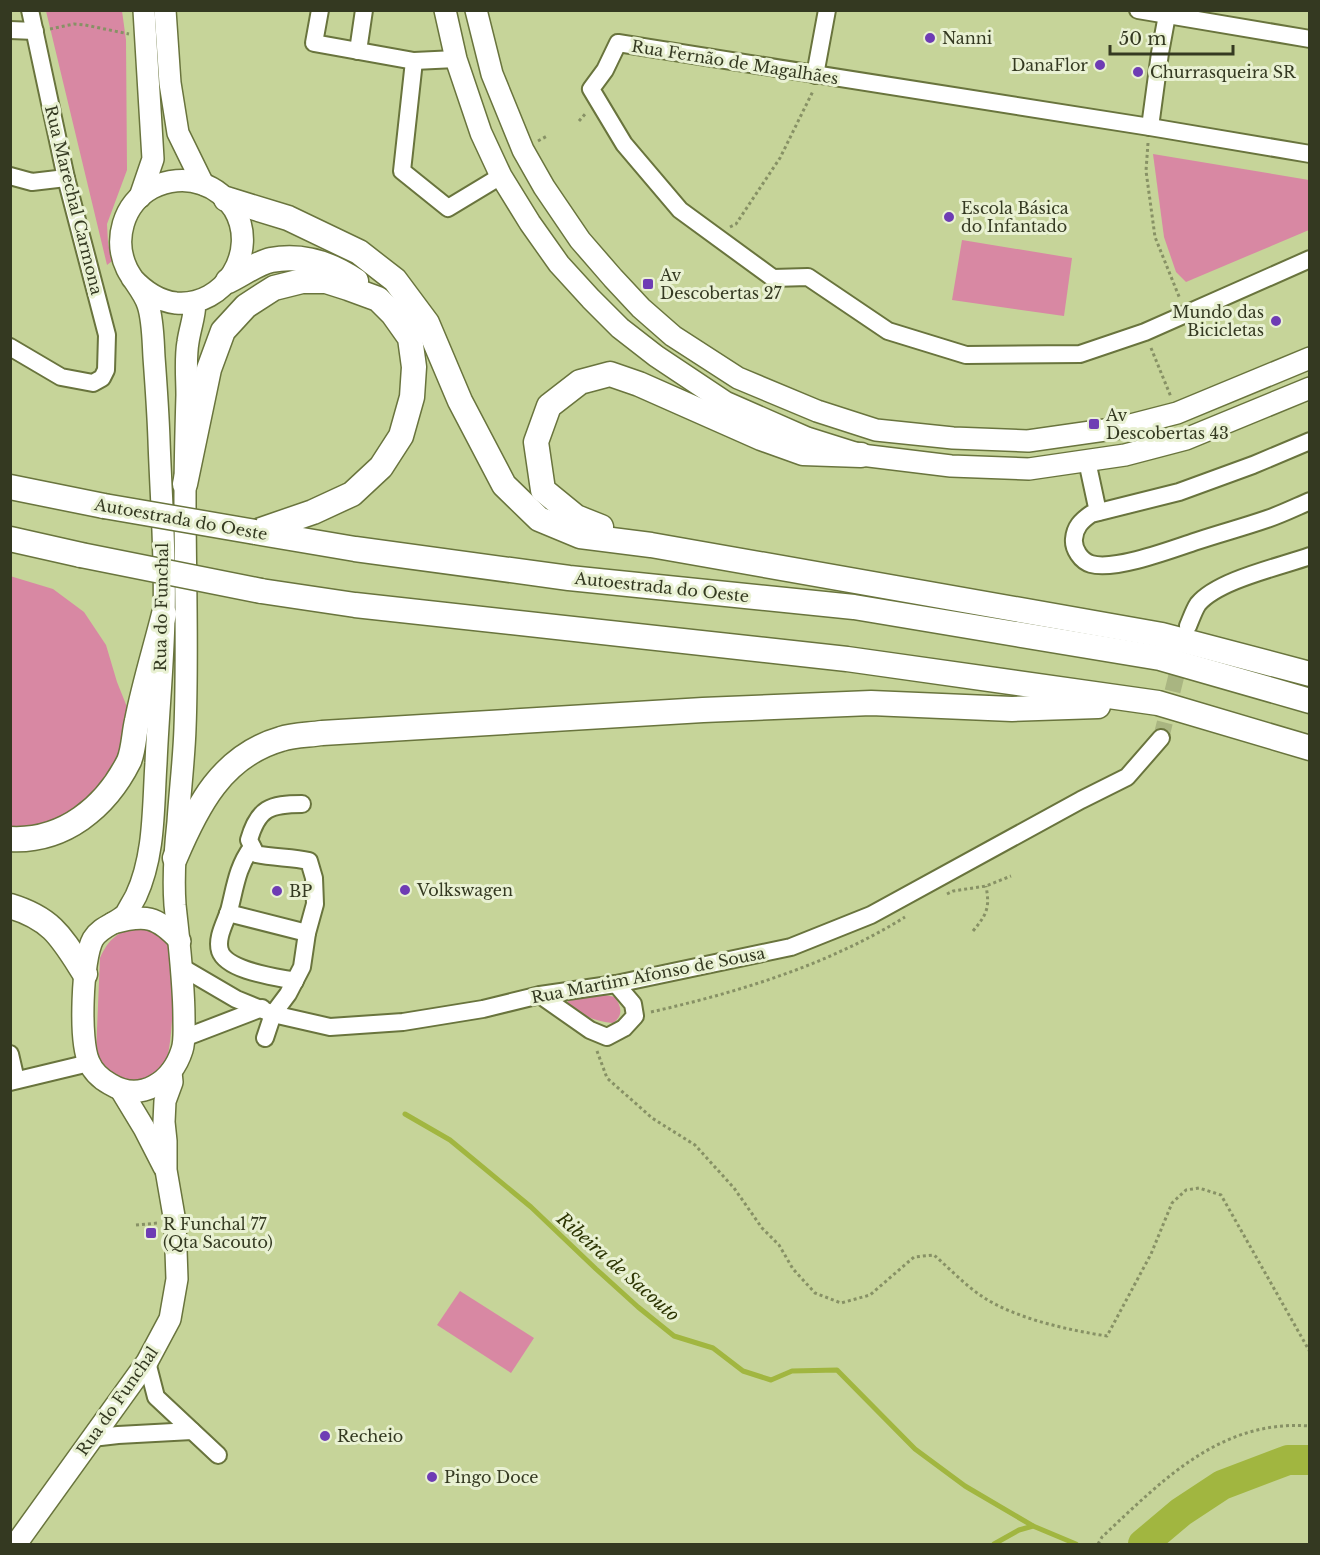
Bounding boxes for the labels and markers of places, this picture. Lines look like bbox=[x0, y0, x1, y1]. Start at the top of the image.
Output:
place label: Nanni bbox=[942, 28, 993, 48]
marker: Nanni bbox=[923, 31, 937, 45]
place label: DanaFlor bbox=[1011, 55, 1088, 75]
marker: DanaFlor bbox=[1093, 58, 1107, 72]
place label: Churrasqueira SR bbox=[1150, 62, 1297, 82]
marker: Churrasqueira SR bbox=[1131, 65, 1145, 79]
place label: Escola Básica do Infantado bbox=[961, 198, 1069, 236]
marker: Escola Básica do Infantado bbox=[942, 210, 956, 224]
place label: Av Descobertas 27 bbox=[659, 265, 783, 303]
marker: Av Descobertas 27 bbox=[641, 277, 655, 291]
place label: Mundo das Bicicletas bbox=[1172, 302, 1264, 340]
marker: Mundo das Bicicletas bbox=[1269, 314, 1283, 328]
place label: Av Descobertas 43 bbox=[1105, 405, 1229, 443]
marker: Av Descobertas 43 bbox=[1087, 417, 1101, 431]
place label: Volkswagen bbox=[416, 880, 513, 900]
place label: BP bbox=[289, 881, 312, 901]
marker: Volkswagen bbox=[398, 883, 412, 897]
marker: BP bbox=[270, 884, 284, 898]
place label: R Funchal 77 (Qta Sacouto) bbox=[163, 1214, 273, 1252]
marker: R Funchal 77 (Qta Sacouto) bbox=[144, 1226, 158, 1240]
place label: Recheio bbox=[337, 1426, 403, 1446]
marker: Recheio bbox=[318, 1429, 332, 1443]
place label: Pingo Doce bbox=[444, 1467, 538, 1487]
marker: Pingo Doce bbox=[425, 1470, 439, 1484]

